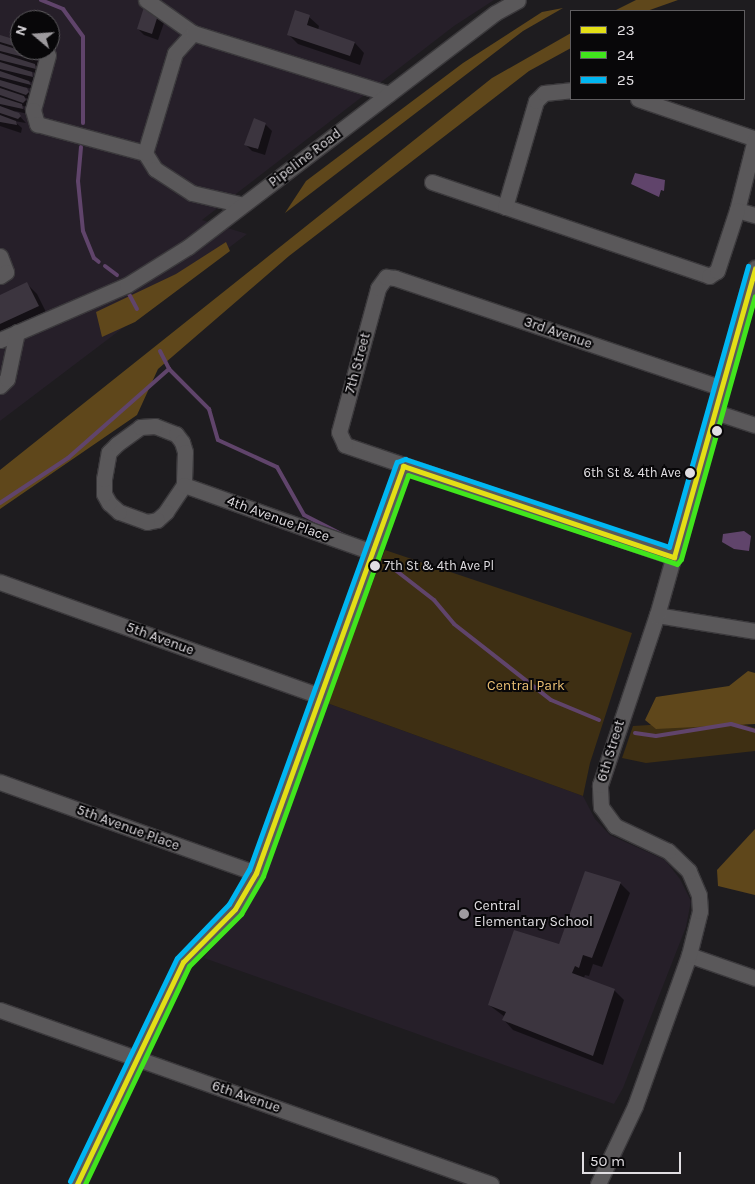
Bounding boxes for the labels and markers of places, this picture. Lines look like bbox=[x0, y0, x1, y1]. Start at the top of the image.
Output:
unlabelled marker bbox=[712, 426, 722, 436]
place label: 6th St & 4th Ave bbox=[583, 465, 681, 481]
marker: 6th St & 4th Ave bbox=[685, 468, 695, 478]
place label: 7th St & 4th Ave Pl bbox=[384, 558, 494, 574]
marker: 7th St & 4th Ave Pl bbox=[370, 561, 380, 571]
place label: Central Elementary School bbox=[474, 898, 593, 930]
marker: Central Elementary School bbox=[458, 908, 470, 920]

